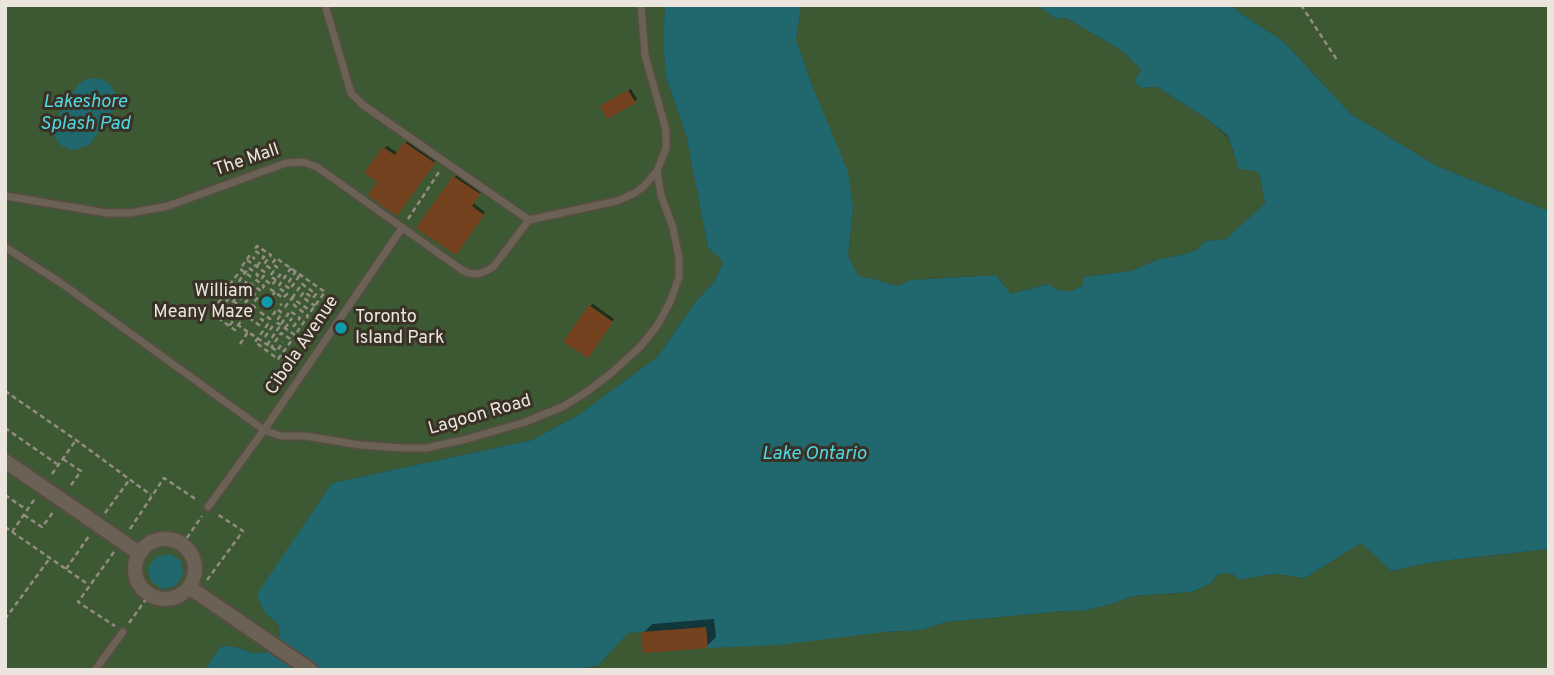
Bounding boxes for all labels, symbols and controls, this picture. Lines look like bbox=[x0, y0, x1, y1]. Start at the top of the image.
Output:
water label: Lakeshore Splash Pad bbox=[40, 92, 130, 136]
street label: The Mall bbox=[212, 140, 282, 182]
place label: William Meany Maze bbox=[153, 281, 253, 324]
street label: Cibola Avenue bbox=[262, 292, 344, 400]
marker: William Meany Maze bbox=[259, 294, 275, 310]
place label: Toronto Island Park bbox=[355, 307, 444, 350]
marker: Toronto Island Park bbox=[333, 320, 349, 336]
street label: Lagoon Road bbox=[426, 391, 534, 441]
water label: Lake Ontario bbox=[762, 444, 866, 466]

